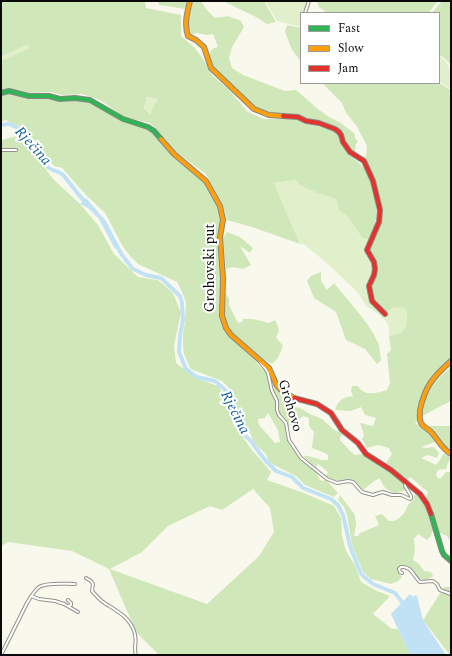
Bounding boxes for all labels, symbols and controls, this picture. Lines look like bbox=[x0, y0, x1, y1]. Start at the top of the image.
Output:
legend bbox=[300, 12, 440, 84]
text: Fast bbox=[338, 19, 360, 38]
text: Slow bbox=[338, 39, 363, 58]
text: Jam bbox=[338, 59, 359, 78]
water label: Rječina bbox=[10, 124, 54, 170]
street label: Grohovski put bbox=[203, 224, 219, 312]
street label: Grohovo bbox=[273, 378, 305, 434]
water label: Rječina bbox=[215, 388, 253, 438]

